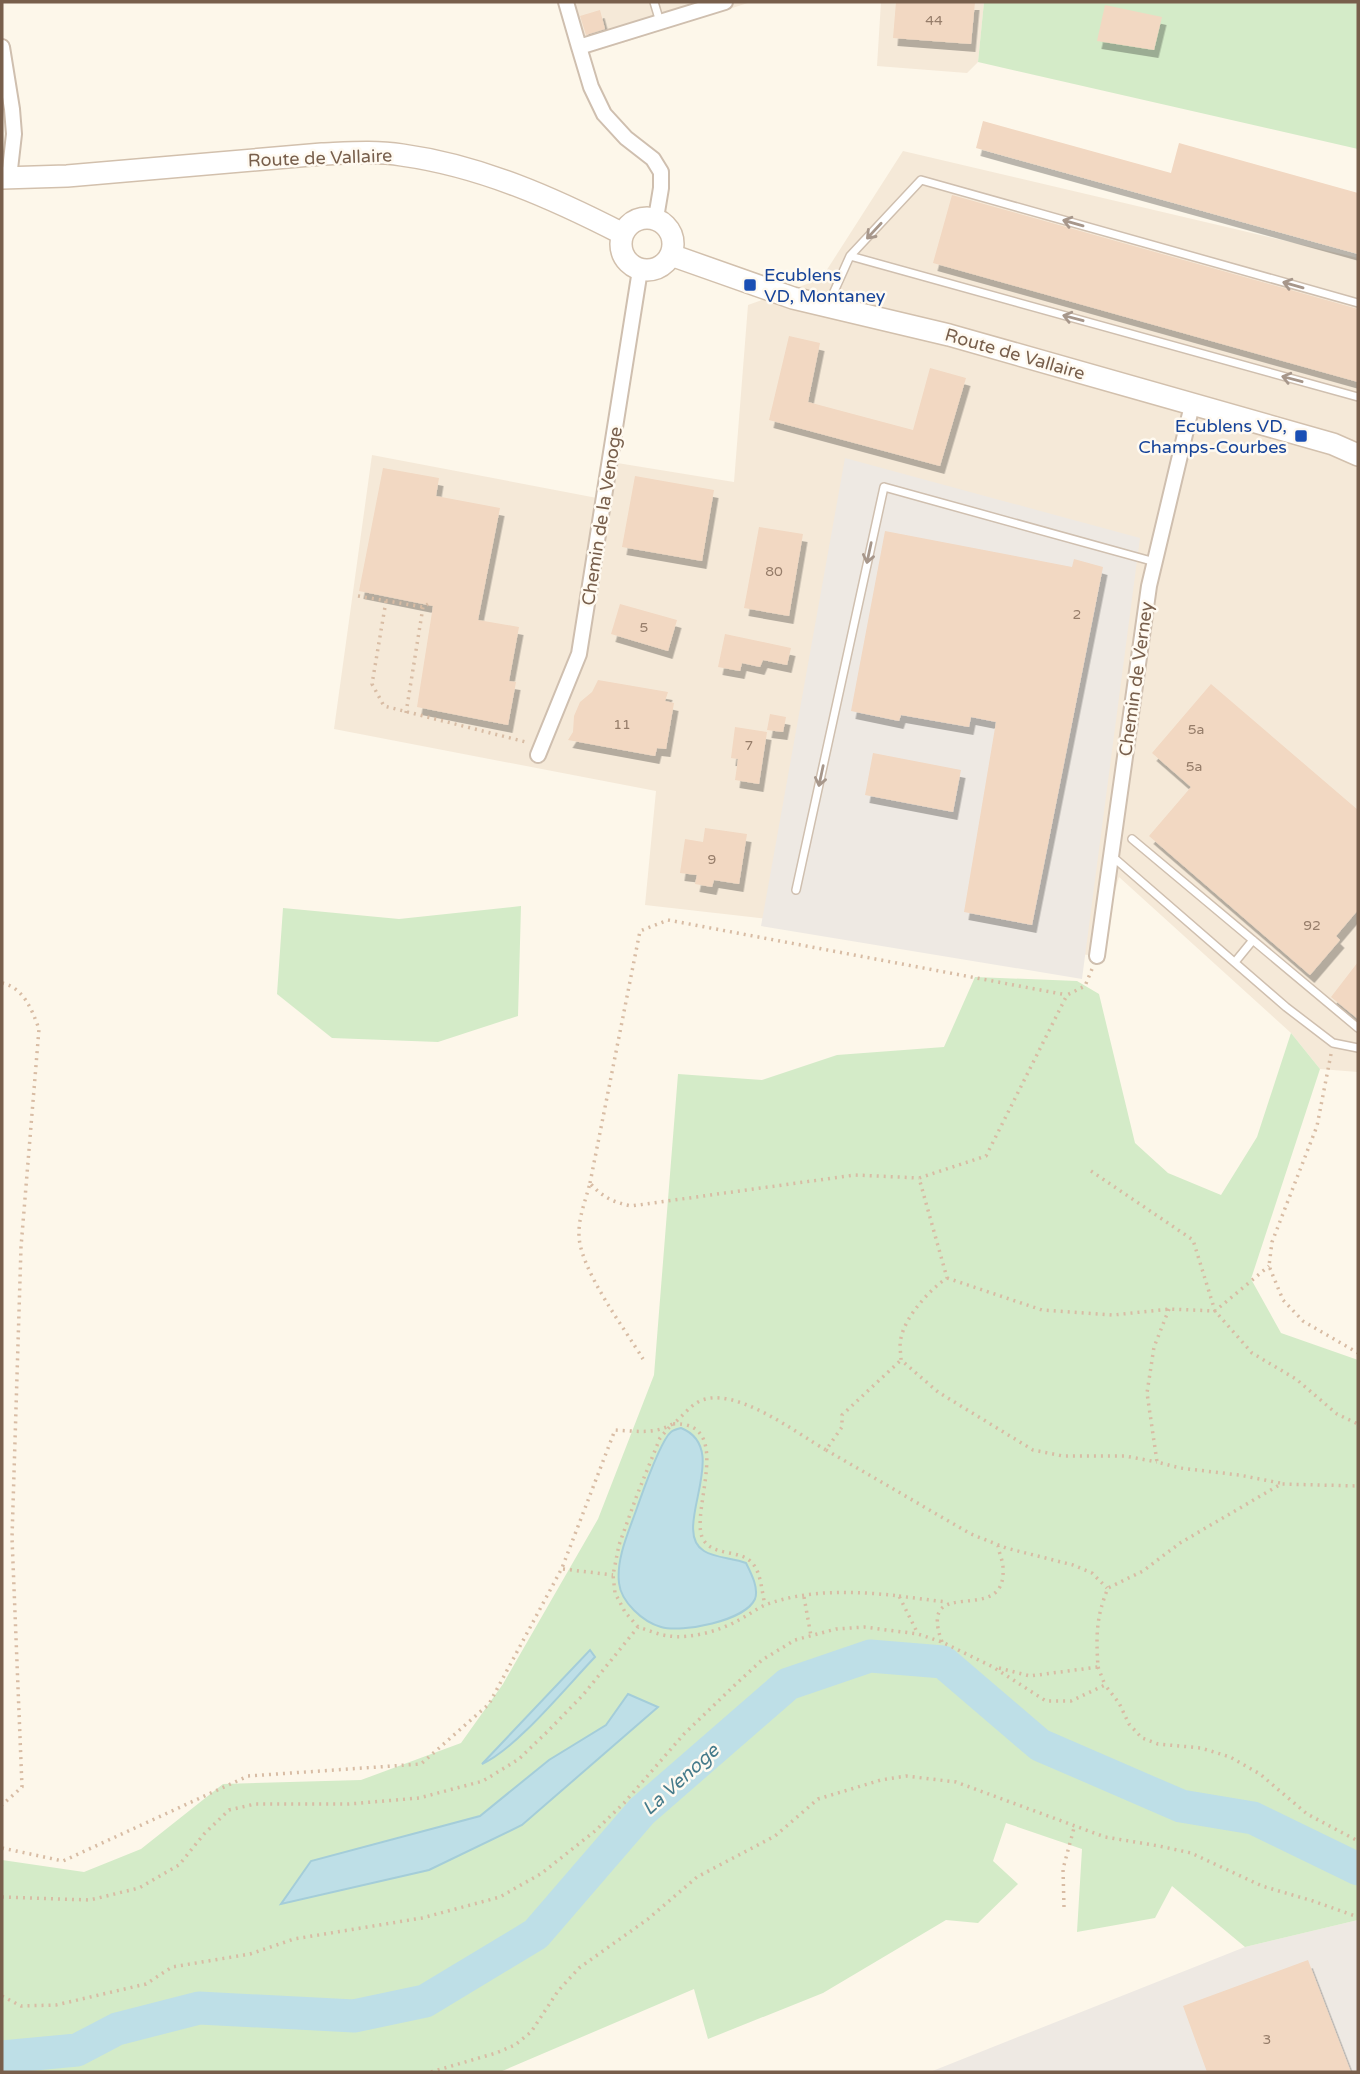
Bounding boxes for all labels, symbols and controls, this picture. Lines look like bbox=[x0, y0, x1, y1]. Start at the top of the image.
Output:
house number: 44 bbox=[925, 12, 943, 29]
street label: Route de Vallaire bbox=[247, 144, 393, 172]
one-way arrow bbox=[1063, 216, 1085, 229]
one-way arrow bbox=[865, 222, 882, 239]
place label: Ecublens VD, Montaney bbox=[764, 264, 886, 307]
marker: Ecublens VD, Montaney bbox=[742, 277, 758, 293]
one-way arrow bbox=[1282, 277, 1304, 290]
one-way arrow bbox=[1062, 311, 1084, 324]
street label: Route de Vallaire bbox=[942, 324, 1088, 384]
one-way arrow bbox=[1282, 372, 1304, 385]
place label: Ecublens VD, Champs-Courbes bbox=[1138, 415, 1287, 458]
street label: Chemin de la Venoge bbox=[577, 425, 627, 607]
marker: Ecublens VD, Champs-Courbes bbox=[1293, 428, 1309, 444]
one-way arrow bbox=[862, 541, 875, 564]
house number: 80 bbox=[765, 563, 783, 580]
street label: Chemin de Verney bbox=[1114, 600, 1158, 758]
house number: 2 bbox=[1073, 606, 1081, 623]
house number: 5 bbox=[640, 619, 648, 636]
house number: 11 bbox=[613, 716, 631, 733]
house number: 5a bbox=[1188, 721, 1204, 738]
house number: 7 bbox=[745, 737, 753, 754]
house number: 5a bbox=[1186, 758, 1202, 775]
one-way arrow bbox=[813, 764, 826, 786]
house number: 9 bbox=[708, 851, 716, 868]
house number: 92 bbox=[1303, 917, 1321, 934]
water label: La Venoge bbox=[638, 1739, 724, 1820]
house number: 3 bbox=[1263, 2031, 1271, 2048]

